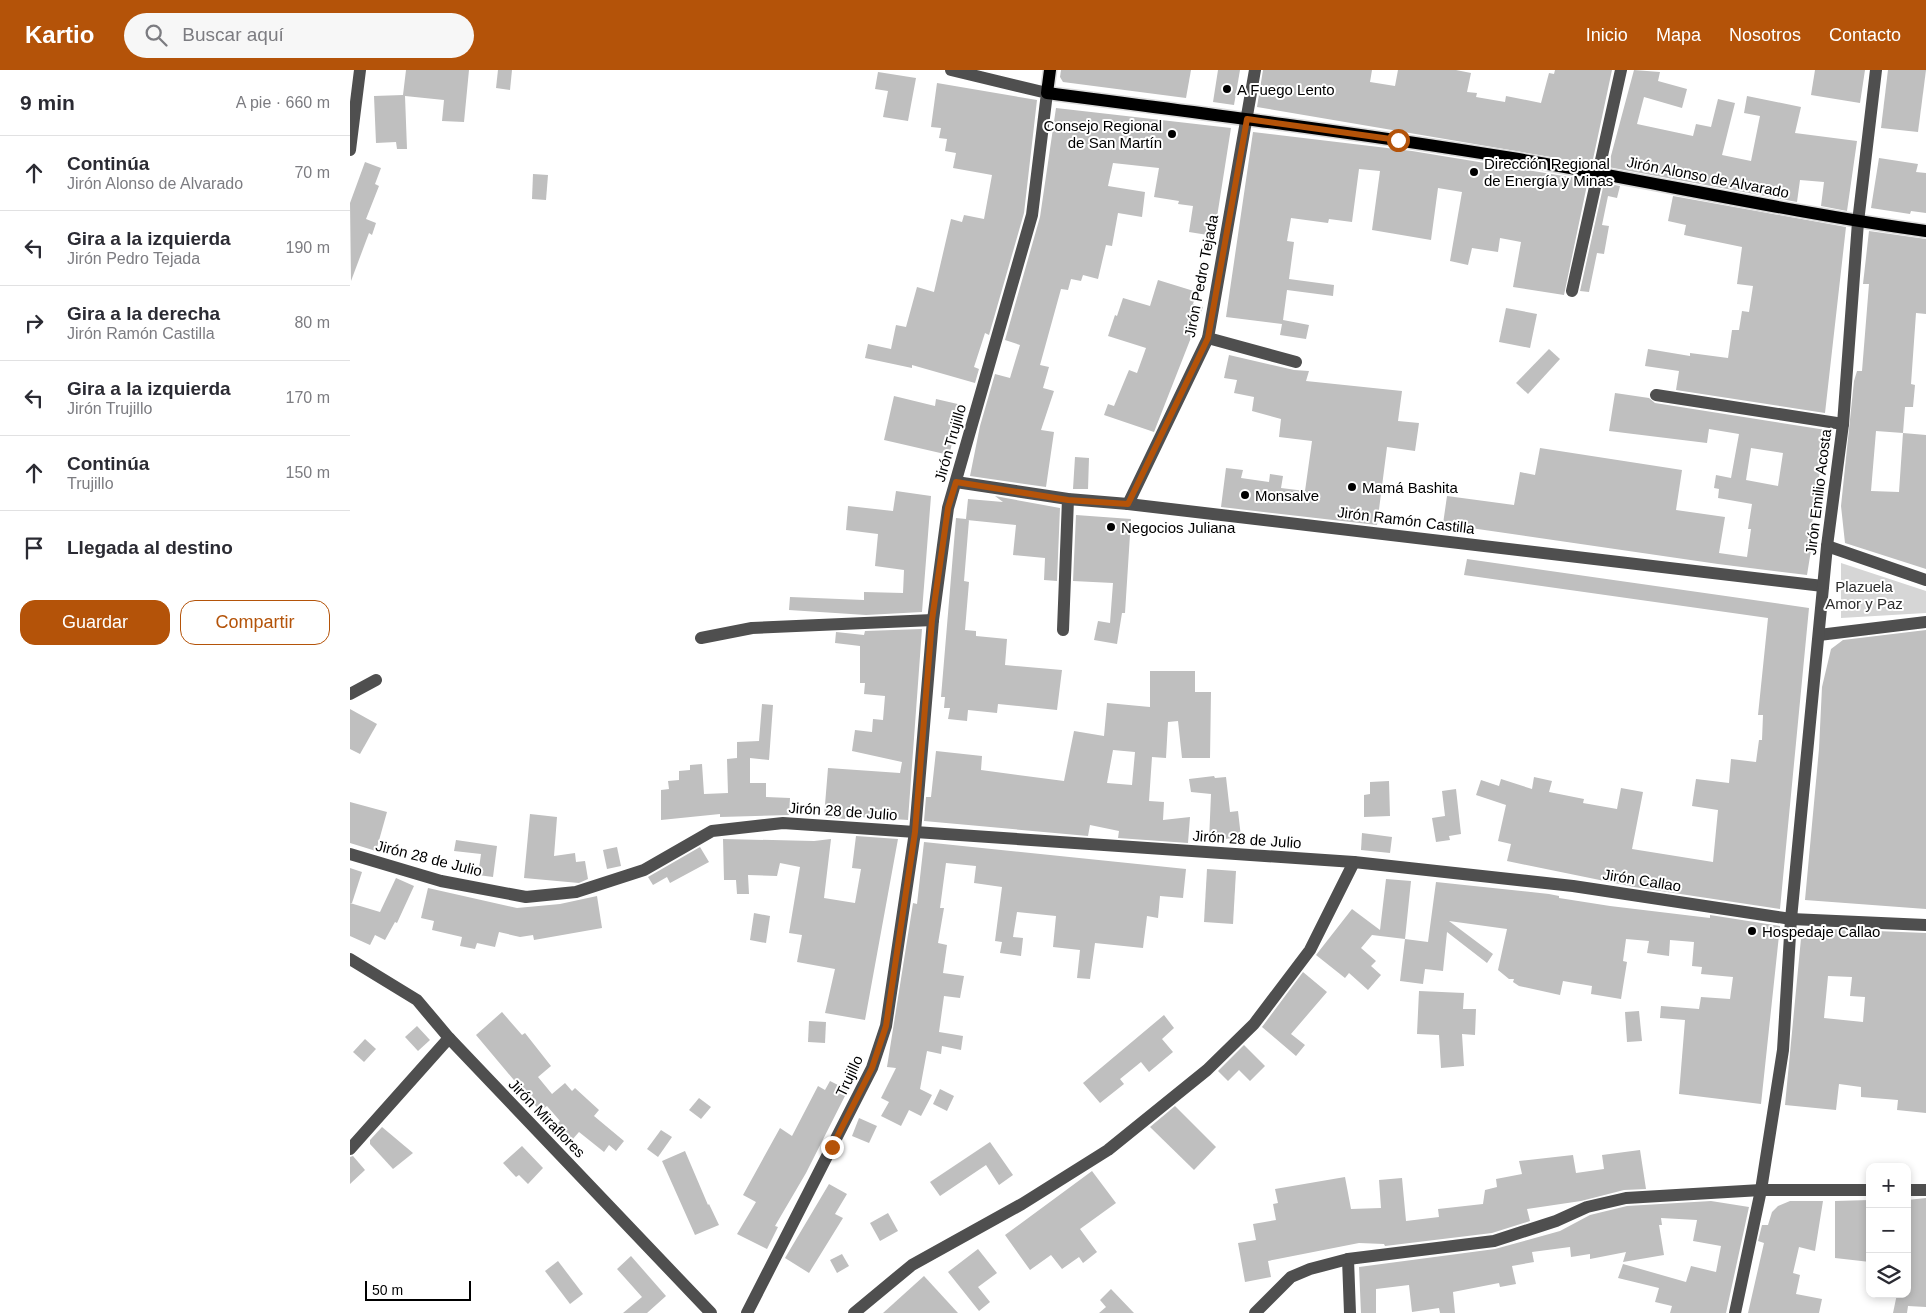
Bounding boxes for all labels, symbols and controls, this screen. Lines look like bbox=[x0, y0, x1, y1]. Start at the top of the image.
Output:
search box bbox=[124, 13, 474, 58]
text: Kartio bbox=[25, 21, 94, 48]
icon: search bbox=[142, 21, 170, 49]
text: Buscar aquí bbox=[182, 24, 284, 45]
text: Inicio bbox=[1586, 25, 1628, 45]
text: Mapa bbox=[1656, 25, 1701, 45]
text: Nosotros bbox=[1729, 25, 1801, 45]
text: Contacto bbox=[1829, 25, 1901, 45]
place label: A Fuego Lento bbox=[1237, 81, 1335, 98]
marker: A Fuego Lento bbox=[1221, 83, 1233, 95]
text: 9 min bbox=[20, 91, 75, 114]
text: A pie · 660 m bbox=[236, 94, 330, 111]
place label: Consejo Regional de San Martín bbox=[1044, 117, 1162, 151]
marker: Consejo Regional de San Martín bbox=[1166, 128, 1178, 140]
route start bbox=[1387, 129, 1410, 152]
text: Continúa bbox=[67, 153, 149, 174]
street label: Jirón Alonso de Alvarado bbox=[1625, 153, 1791, 201]
place label: Dirección Regional de Energía y Minas bbox=[1484, 155, 1613, 189]
icon: ahead bbox=[20, 159, 48, 187]
text: 70 m bbox=[294, 164, 330, 181]
marker: Dirección Regional de Energía y Minas bbox=[1468, 166, 1480, 178]
text: Jirón Alonso de Alvarado bbox=[67, 175, 243, 192]
street label: Jirón Pedro Tejada bbox=[1181, 212, 1221, 339]
text: Gira a la izquierda bbox=[67, 228, 231, 249]
icon: left bbox=[20, 234, 48, 262]
text: 190 m bbox=[286, 239, 330, 256]
text: Jirón Pedro Tejada bbox=[67, 250, 200, 267]
text: Gira a la derecha bbox=[67, 303, 220, 324]
icon: right bbox=[20, 309, 48, 337]
text: 80 m bbox=[294, 314, 330, 331]
text: Jirón Ramón Castilla bbox=[67, 325, 215, 342]
text: Gira a la izquierda bbox=[67, 378, 231, 399]
icon: left bbox=[20, 384, 48, 412]
text: 170 m bbox=[286, 389, 330, 406]
text: Jirón Trujillo bbox=[67, 400, 152, 417]
street label: Jirón Trujillo bbox=[931, 402, 969, 484]
street label: Jirón Emilio Acosta bbox=[1802, 427, 1834, 556]
text: Continúa bbox=[67, 453, 149, 474]
icon: ahead bbox=[20, 459, 48, 487]
text: 150 m bbox=[286, 464, 330, 481]
text: Trujillo bbox=[67, 475, 114, 492]
place label: Mamá Bashita bbox=[1362, 479, 1459, 496]
marker: Mamá Bashita bbox=[1346, 481, 1358, 493]
place label: Monsalve bbox=[1255, 487, 1319, 504]
marker: Monsalve bbox=[1239, 489, 1251, 501]
street label: Jirón Ramón Castilla bbox=[1336, 503, 1476, 537]
place label: Negocios Juliana bbox=[1121, 519, 1236, 536]
marker: Negocios Juliana bbox=[1105, 521, 1117, 533]
icon: arrive bbox=[20, 534, 48, 562]
text: Llegada al destino bbox=[67, 537, 233, 558]
park label: Plazuela Amor y Paz bbox=[1825, 578, 1903, 612]
button: Guardar bbox=[20, 600, 170, 645]
button: Compartir bbox=[180, 600, 330, 645]
street label: Jirón 28 de Julio bbox=[788, 799, 898, 823]
street label: Jirón 28 de Julio bbox=[1192, 827, 1302, 851]
street label: Jirón 28 de Julio bbox=[374, 837, 484, 879]
street label: Jirón Callao bbox=[1602, 865, 1682, 895]
place label: Hospedaje Callao bbox=[1762, 923, 1880, 940]
marker: Hospedaje Callao bbox=[1746, 925, 1758, 937]
street label: Trujillo bbox=[832, 1053, 866, 1099]
street label: Jirón Miraflores bbox=[505, 1075, 589, 1161]
route end bbox=[821, 1136, 844, 1159]
map controls bbox=[1866, 1163, 1911, 1298]
button: + bbox=[1866, 1163, 1911, 1208]
button: − bbox=[1866, 1208, 1911, 1253]
button: layers bbox=[1866, 1253, 1911, 1298]
scale bar bbox=[365, 1278, 471, 1301]
text: 50 m bbox=[372, 1282, 403, 1298]

